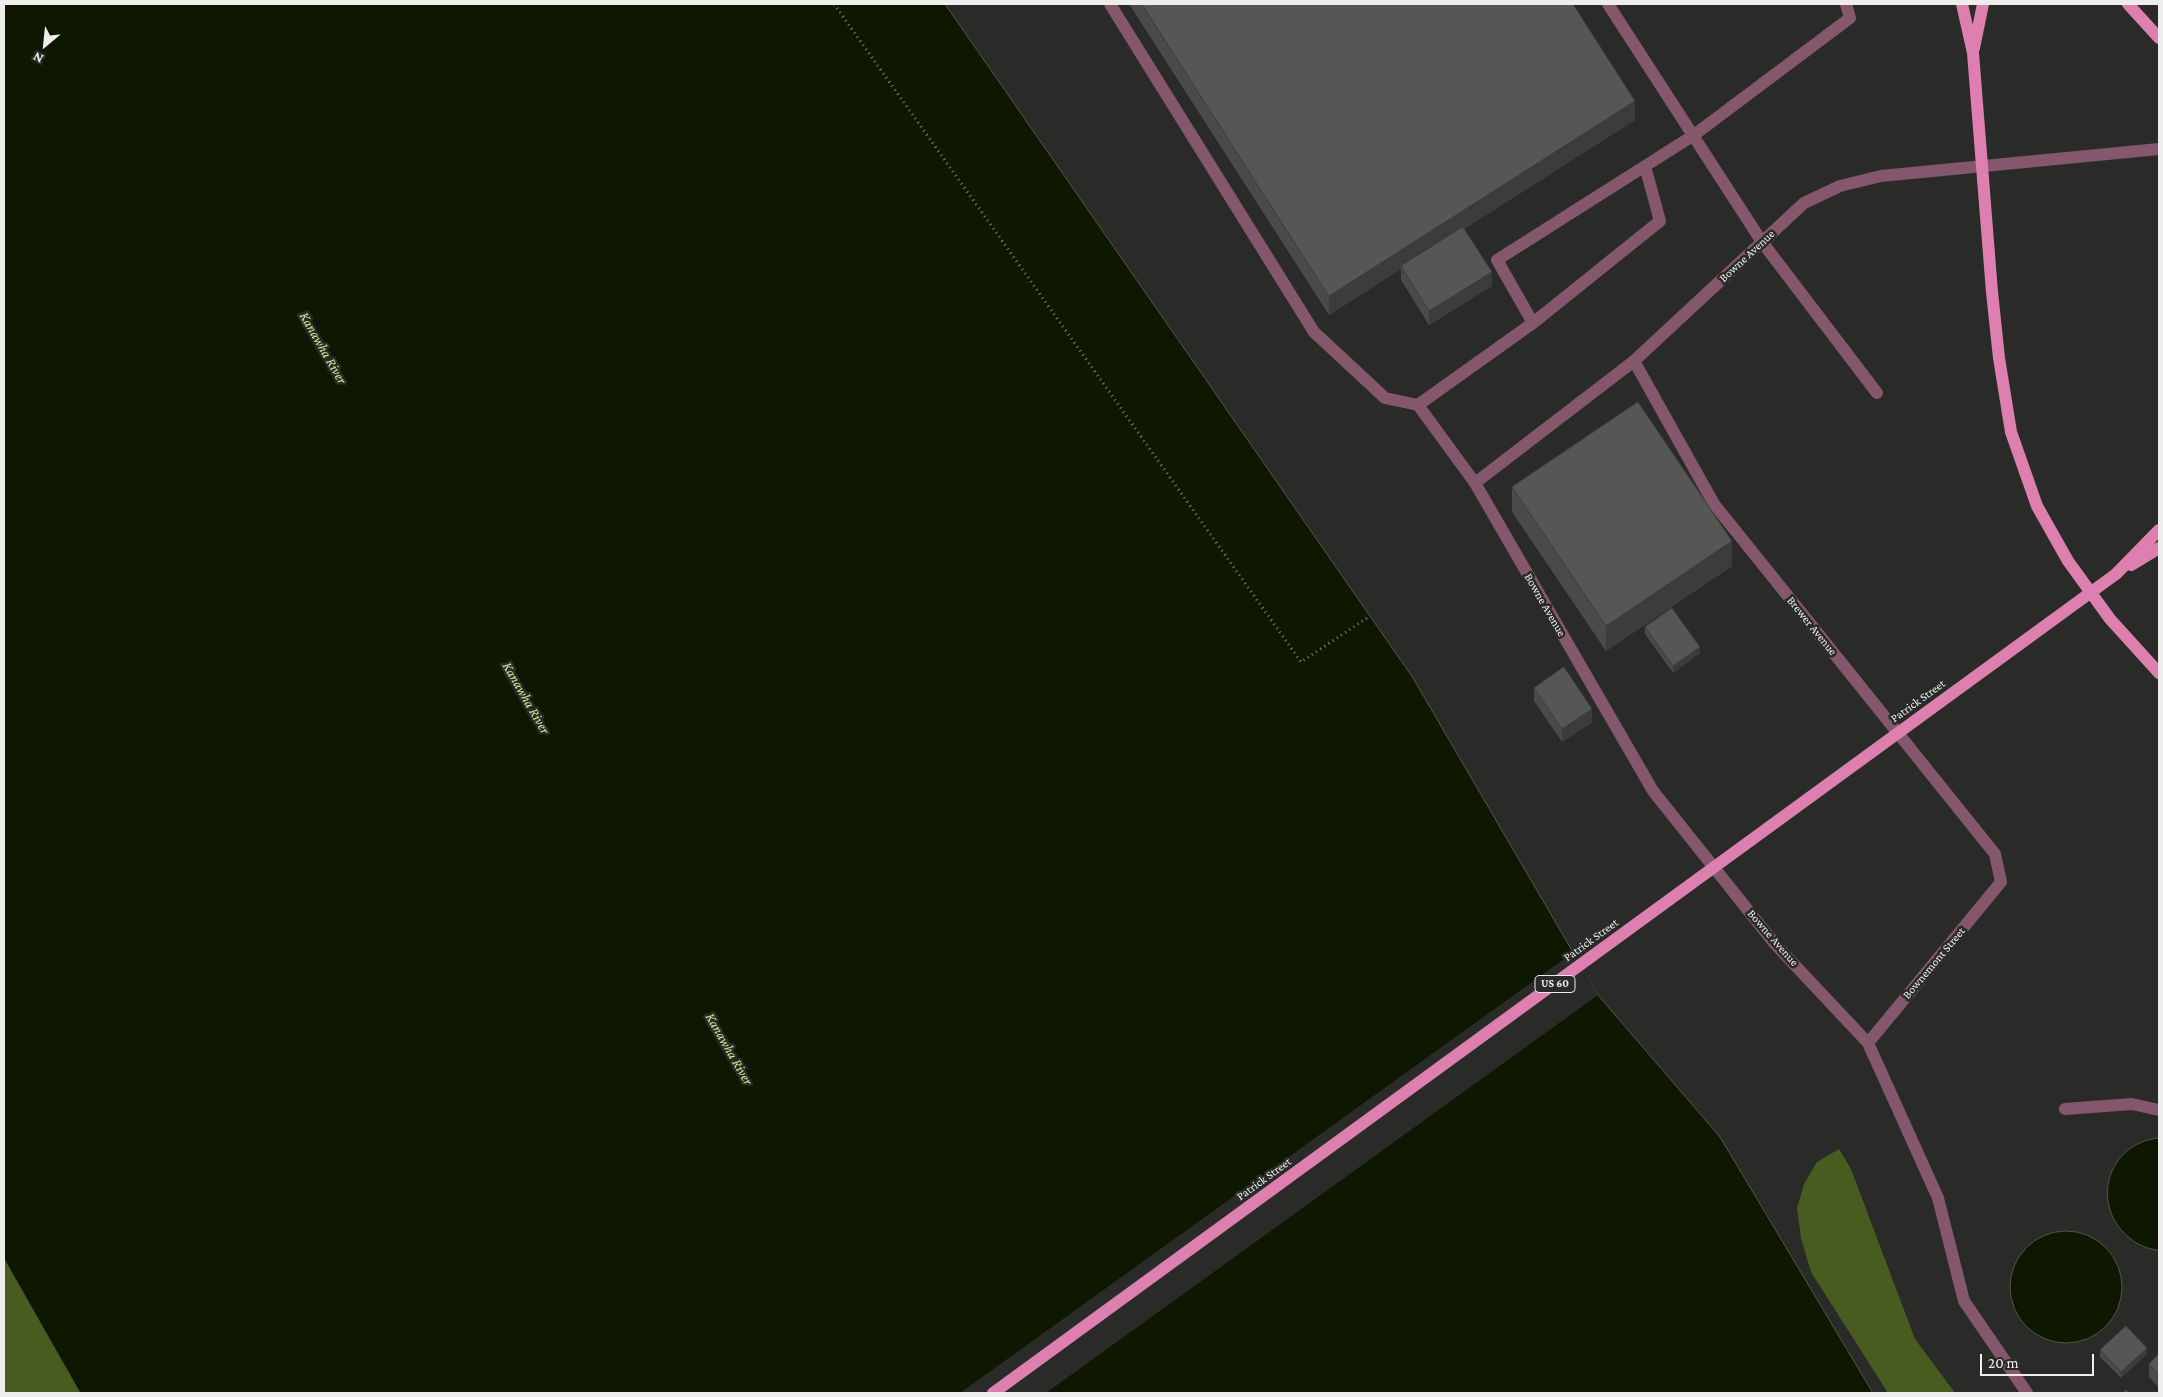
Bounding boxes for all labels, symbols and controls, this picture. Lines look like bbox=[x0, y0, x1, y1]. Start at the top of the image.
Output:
north arrow bbox=[20, 20, 70, 70]
text: N bbox=[30, 49, 46, 68]
street label: Bowne Avenue bbox=[1716, 227, 1778, 285]
water label: Kanawha River bbox=[296, 309, 350, 387]
street label: Bowne Avenue bbox=[1521, 571, 1569, 639]
street label: Brewer Avenue bbox=[1784, 594, 1840, 658]
water label: Kanawha River bbox=[499, 659, 553, 737]
street label: Patrick Street bbox=[1888, 676, 1948, 726]
street label: Bowne Avenue bbox=[1744, 907, 1802, 969]
street label: Patrick Street bbox=[1561, 915, 1621, 965]
street label: Bownemont Street bbox=[1900, 924, 1968, 1002]
road number: US 60 bbox=[1535, 976, 1575, 992]
water label: Kanawha River bbox=[702, 1010, 756, 1088]
street label: Patrick Street bbox=[1234, 1154, 1294, 1204]
scale bar bbox=[1983, 1344, 2097, 1376]
text: 20 m bbox=[1988, 1355, 2019, 1371]

